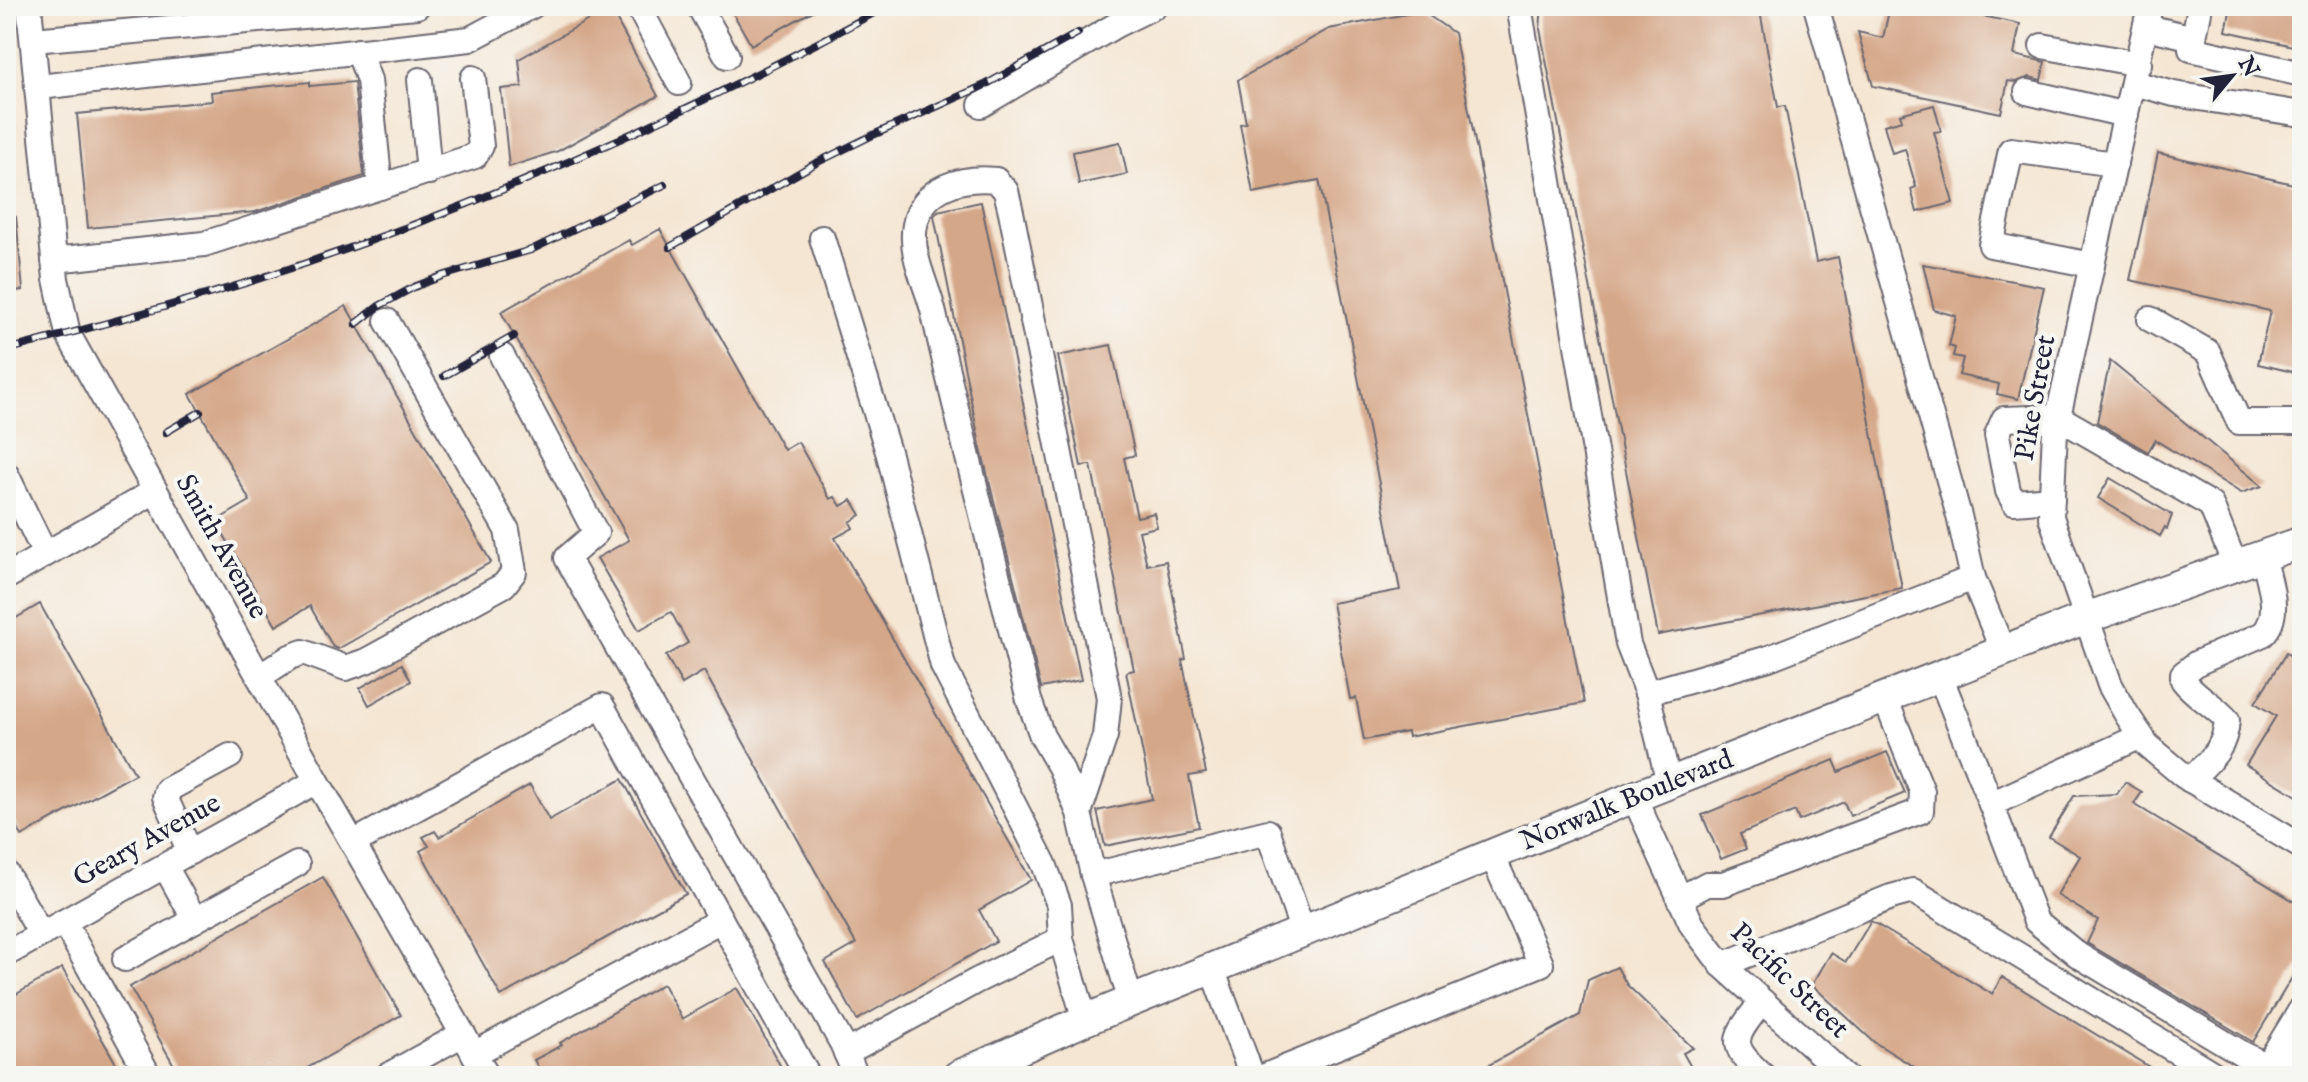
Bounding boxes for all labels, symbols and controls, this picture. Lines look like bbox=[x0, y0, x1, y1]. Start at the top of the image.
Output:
north arrow bbox=[2192, 36, 2272, 116]
text: N bbox=[2230, 51, 2265, 82]
street label: Pike Street bbox=[2008, 332, 2064, 464]
street label: Smith Avenue bbox=[167, 469, 275, 625]
street label: Norwalk Boulevard bbox=[1516, 742, 1738, 860]
street label: Geary Avenue bbox=[67, 786, 227, 896]
street label: Pacific Street bbox=[1722, 916, 1856, 1047]

